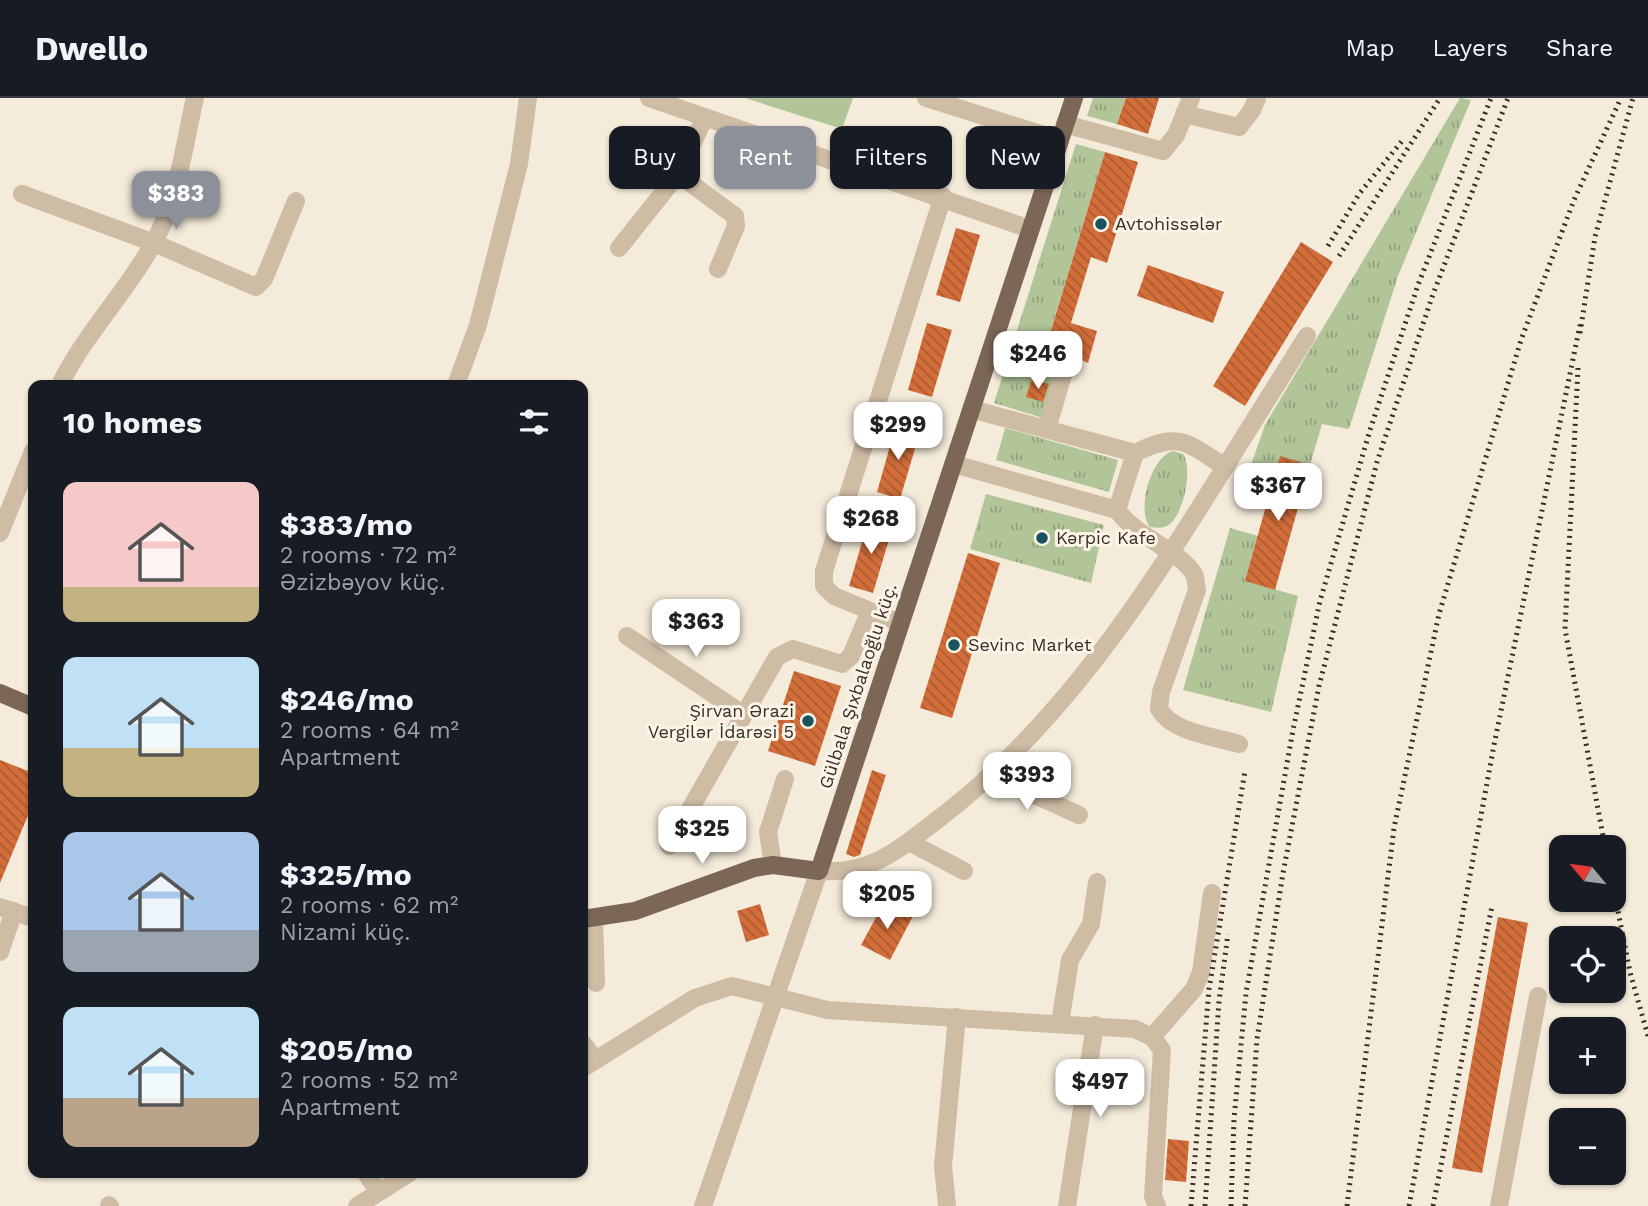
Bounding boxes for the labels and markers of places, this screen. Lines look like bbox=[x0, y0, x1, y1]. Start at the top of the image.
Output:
pin: $383 bbox=[135, 172, 217, 231]
place label: Avtohissələr bbox=[1115, 213, 1222, 234]
marker: Avtohissələr bbox=[1093, 216, 1109, 232]
pin: $246 bbox=[997, 331, 1079, 391]
pin: $299 bbox=[857, 402, 939, 462]
pin: $367 bbox=[1237, 464, 1319, 523]
pin: $268 bbox=[830, 496, 912, 556]
place label: Kərpic Kafe bbox=[1056, 527, 1156, 548]
marker: Kərpic Kafe bbox=[1034, 530, 1050, 546]
pin: $363 bbox=[655, 600, 737, 659]
place label: Sevinc Market bbox=[968, 634, 1092, 655]
marker: Sevinc Market bbox=[946, 637, 962, 653]
place label: Şirvan Ərazi Vergilər İdarəsi 5 bbox=[648, 700, 794, 742]
marker: Şirvan Ərazi Vergilər İdarəsi 5 bbox=[800, 713, 816, 729]
pin: $393 bbox=[986, 752, 1068, 812]
pin: $325 bbox=[661, 806, 743, 866]
pin: $205 bbox=[846, 872, 928, 931]
pin: $497 bbox=[1059, 1060, 1141, 1119]

